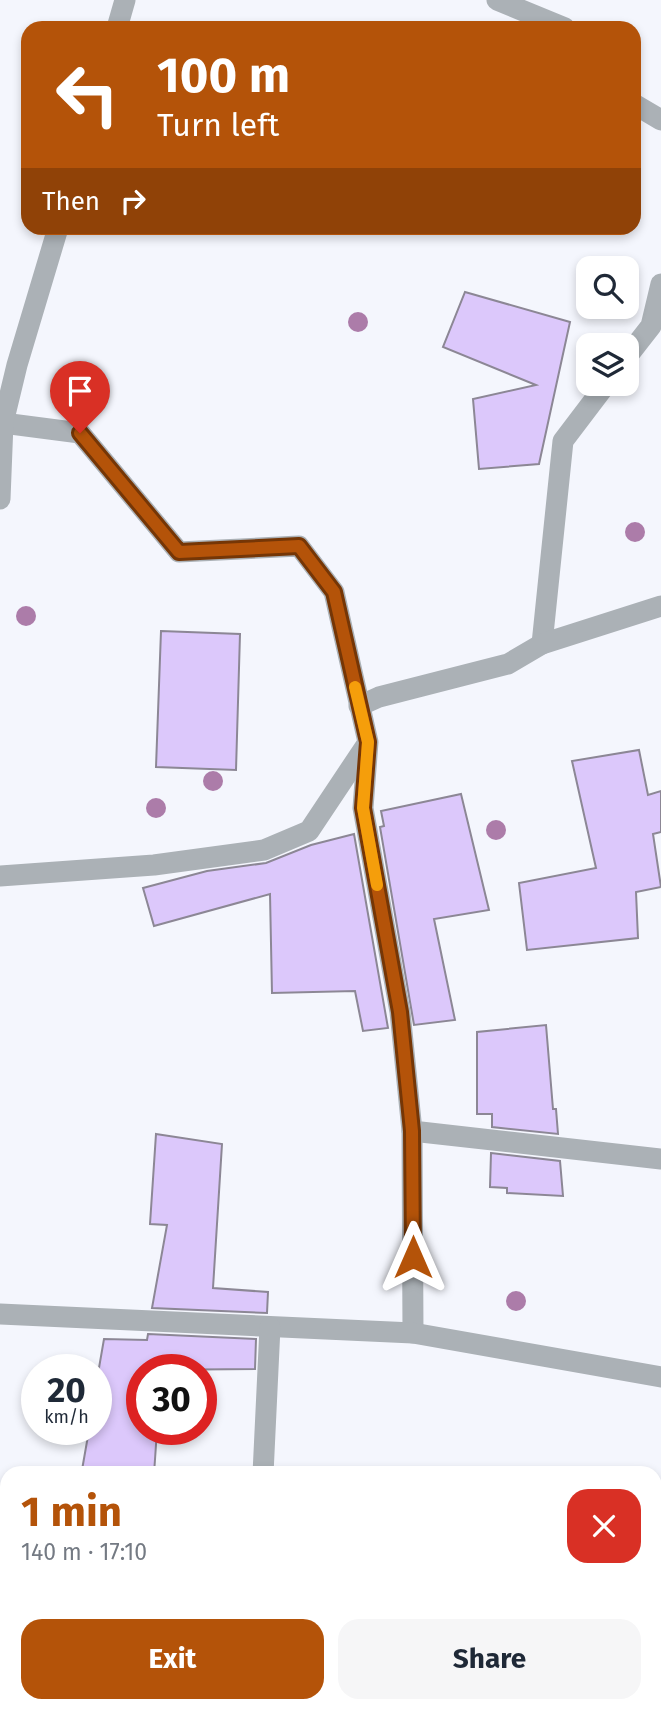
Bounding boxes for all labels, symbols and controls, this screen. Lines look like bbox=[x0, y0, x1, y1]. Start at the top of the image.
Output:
text: 100 m bbox=[157, 46, 290, 105]
icon: left bbox=[42, 49, 133, 140]
text: Turn left bbox=[157, 106, 279, 144]
icon: right bbox=[114, 182, 152, 220]
text: Then bbox=[42, 186, 100, 217]
map controls bbox=[576, 256, 639, 396]
button: search bbox=[576, 256, 639, 319]
button: layers bbox=[576, 333, 639, 396]
pin bbox=[50, 361, 110, 433]
icon: arrive bbox=[61, 372, 99, 410]
position arrow bbox=[376, 1220, 450, 1294]
speed limit sign: 30 bbox=[126, 1354, 217, 1445]
text: 20 bbox=[47, 1369, 86, 1411]
text: km/h bbox=[44, 1406, 89, 1428]
text: 1 min bbox=[21, 1487, 122, 1537]
button: close bbox=[567, 1489, 641, 1563]
text: 140 m · 17:10 bbox=[21, 1538, 147, 1566]
button: Exit bbox=[21, 1619, 324, 1699]
button: Share bbox=[338, 1619, 641, 1699]

